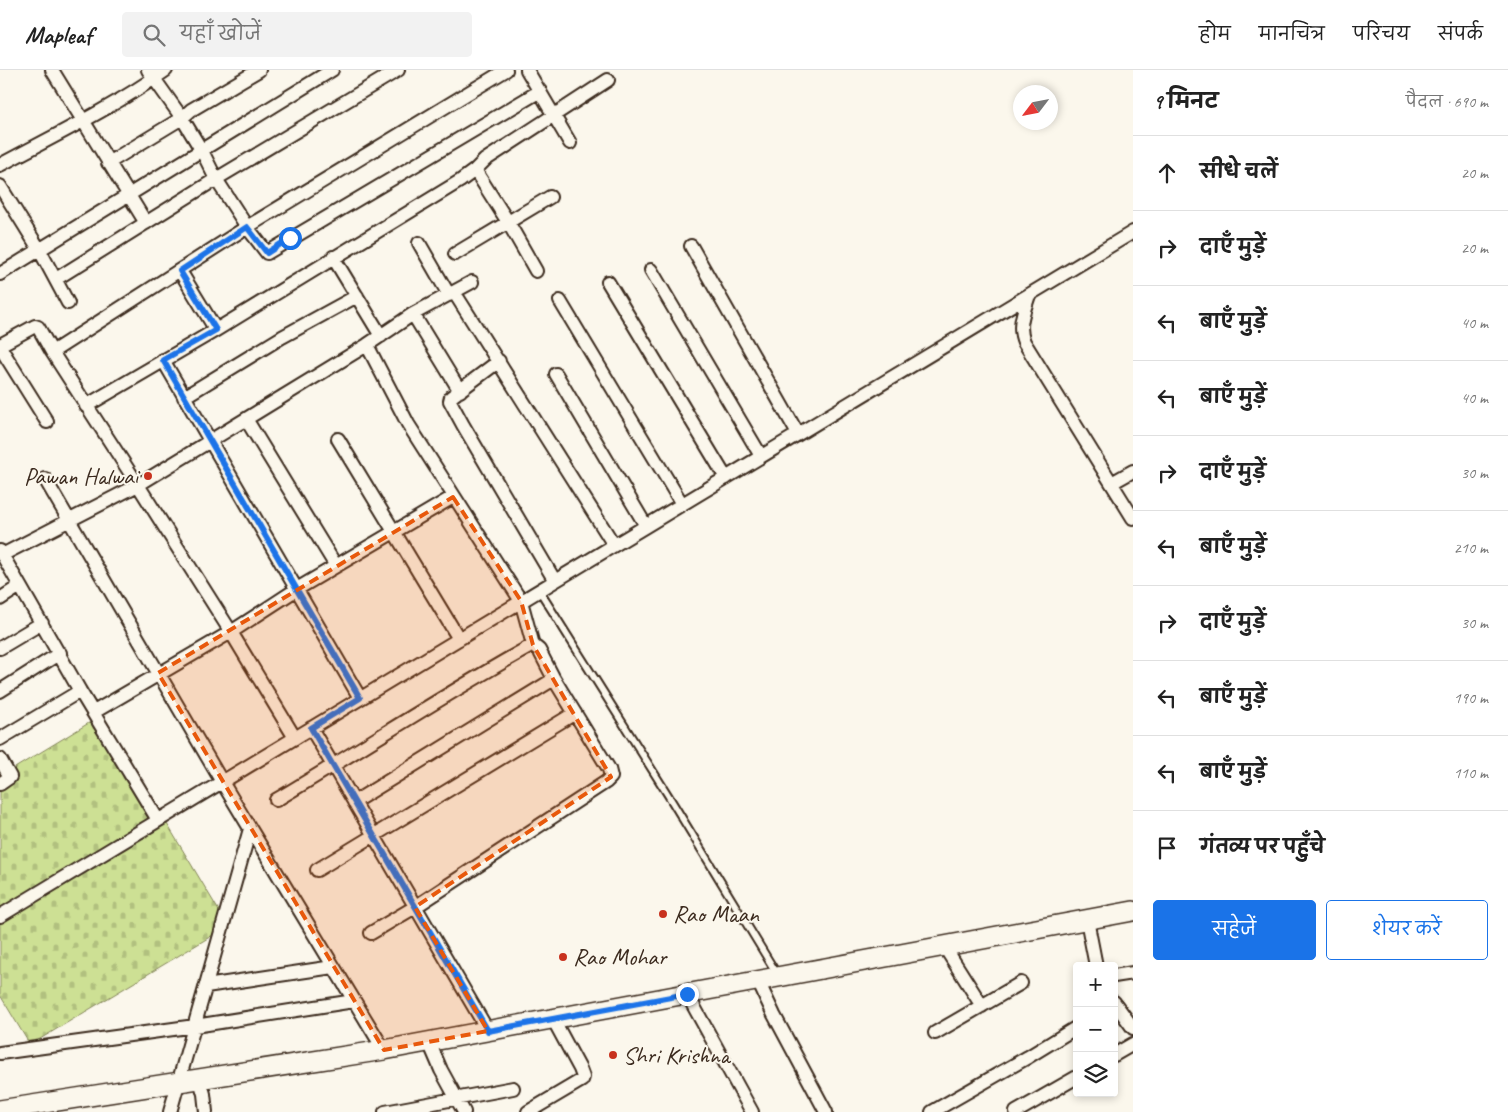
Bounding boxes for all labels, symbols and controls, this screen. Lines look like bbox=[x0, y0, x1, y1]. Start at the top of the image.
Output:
search box bbox=[122, 12, 472, 57]
text: Mapleaf bbox=[25, 20, 92, 50]
icon: search bbox=[140, 21, 168, 49]
text: यहाँ खोजें bbox=[180, 22, 261, 46]
text: होम bbox=[1199, 23, 1231, 45]
text: मानचित्र bbox=[1259, 23, 1325, 45]
text: परिचय bbox=[1353, 23, 1410, 45]
text: संपर्क bbox=[1438, 23, 1483, 45]
north arrow bbox=[1013, 85, 1058, 130]
text: 9 मिनट bbox=[1153, 88, 1218, 114]
text: पैदल · 690 m bbox=[1406, 92, 1488, 112]
icon: ahead bbox=[1153, 159, 1181, 187]
text: सीधे चलें bbox=[1200, 160, 1278, 184]
text: 20 m bbox=[1461, 163, 1488, 183]
route start bbox=[279, 227, 302, 250]
icon: right bbox=[1153, 234, 1181, 262]
text: दाएँ मुड़ें bbox=[1200, 235, 1266, 259]
text: 20 m bbox=[1461, 238, 1488, 258]
icon: left bbox=[1153, 309, 1181, 337]
text: बाएँ मुड़ें bbox=[1200, 310, 1266, 334]
text: 40 m bbox=[1461, 313, 1488, 333]
icon: left bbox=[1153, 384, 1181, 412]
text: बाएँ मुड़ें bbox=[1200, 385, 1266, 409]
text: 40 m bbox=[1461, 388, 1488, 408]
icon: right bbox=[1153, 459, 1181, 487]
text: दाएँ मुड़ें bbox=[1200, 460, 1266, 484]
place label: Pawan Halwai bbox=[24, 461, 141, 491]
text: 30 m bbox=[1461, 463, 1488, 483]
marker: Pawan Halwai bbox=[142, 470, 154, 482]
icon: left bbox=[1153, 534, 1181, 562]
text: बाएँ मुड़ें bbox=[1200, 535, 1266, 559]
text: 210 m bbox=[1454, 538, 1488, 558]
icon: right bbox=[1153, 609, 1181, 637]
text: दाएँ मुड़ें bbox=[1200, 610, 1266, 634]
text: 30 m bbox=[1461, 613, 1488, 633]
icon: left bbox=[1153, 684, 1181, 712]
text: बाएँ मुड़ें bbox=[1200, 685, 1266, 709]
text: 190 m bbox=[1454, 688, 1488, 708]
icon: left bbox=[1153, 759, 1181, 787]
text: बाएँ मुड़ें bbox=[1200, 760, 1266, 784]
text: 110 m bbox=[1454, 763, 1488, 783]
icon: arrive bbox=[1153, 834, 1181, 862]
text: गंतव्य पर पहुँचे bbox=[1200, 835, 1325, 859]
place label: Rao Maan bbox=[673, 899, 760, 929]
button: सहेजें bbox=[1153, 900, 1316, 960]
button: शेयर करें bbox=[1326, 900, 1488, 960]
marker: Rao Maan bbox=[657, 908, 669, 920]
place label: Rao Mohar bbox=[573, 942, 669, 972]
marker: Rao Mohar bbox=[557, 951, 569, 963]
map controls bbox=[1073, 962, 1118, 1097]
button: + bbox=[1073, 962, 1118, 1007]
route end bbox=[676, 983, 699, 1006]
button: − bbox=[1073, 1007, 1118, 1052]
place label: Shri Krishna bbox=[623, 1040, 732, 1070]
marker: Shri Krishna bbox=[607, 1049, 619, 1061]
button: layers bbox=[1073, 1052, 1118, 1097]

